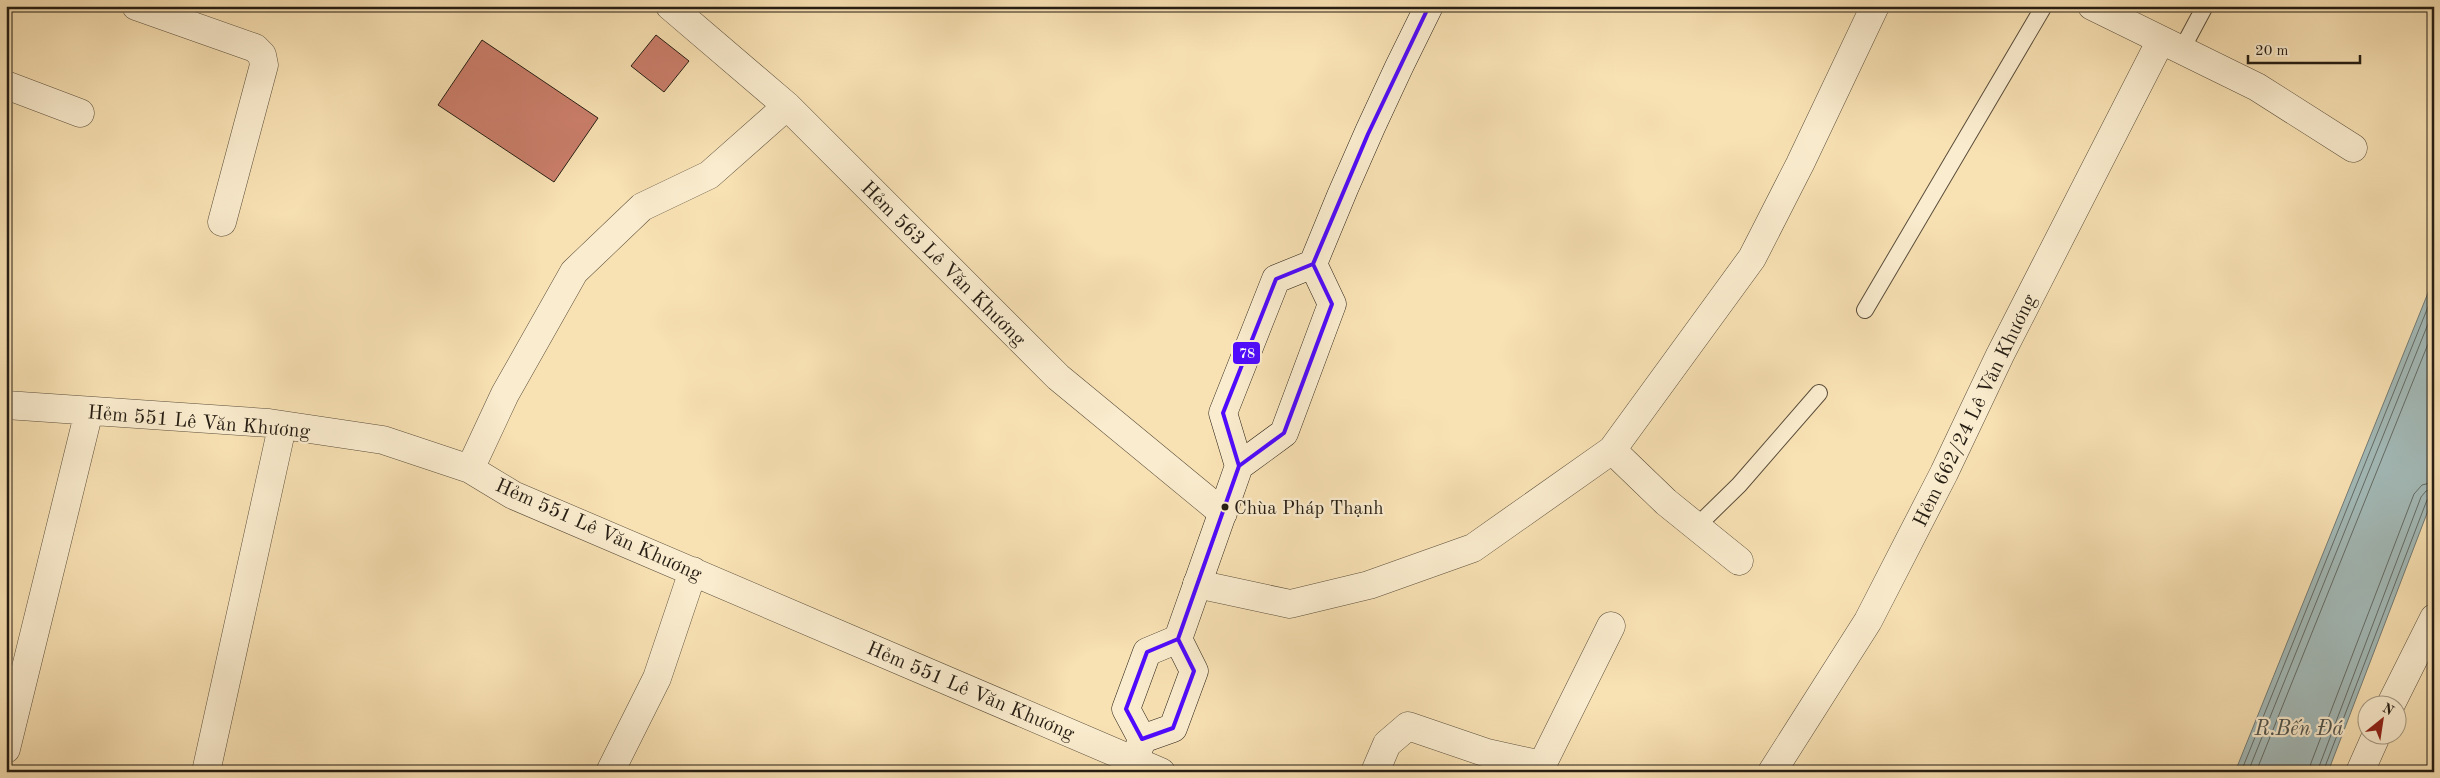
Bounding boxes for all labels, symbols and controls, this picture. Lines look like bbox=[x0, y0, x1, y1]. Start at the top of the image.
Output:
scale bar bbox=[2248, 32, 2360, 64]
text: 20 m bbox=[2255, 44, 2289, 59]
street label: Hẻm 563 Lê Văn Khương bbox=[856, 178, 1029, 351]
street label: Hẻm 662/24 Lê Văn Khương bbox=[1911, 291, 2041, 530]
line badge: 78 bbox=[1232, 341, 1261, 365]
text: 78 bbox=[1239, 347, 1255, 361]
street label: Hẻm 551 Lê Văn Khương bbox=[86, 403, 311, 443]
street label: Hẻm 551 Lê Văn Khương bbox=[492, 476, 705, 586]
place label: Chùa Pháp Thạnh bbox=[1234, 500, 1384, 519]
marker: Chùa Pháp Thạnh bbox=[1220, 502, 1230, 512]
street label: Hẻm 551 Lê Văn Khương bbox=[863, 639, 1077, 745]
north arrow bbox=[2358, 696, 2408, 746]
text: N bbox=[2380, 701, 2396, 718]
water label: R.Bến Đá bbox=[2254, 719, 2343, 740]

